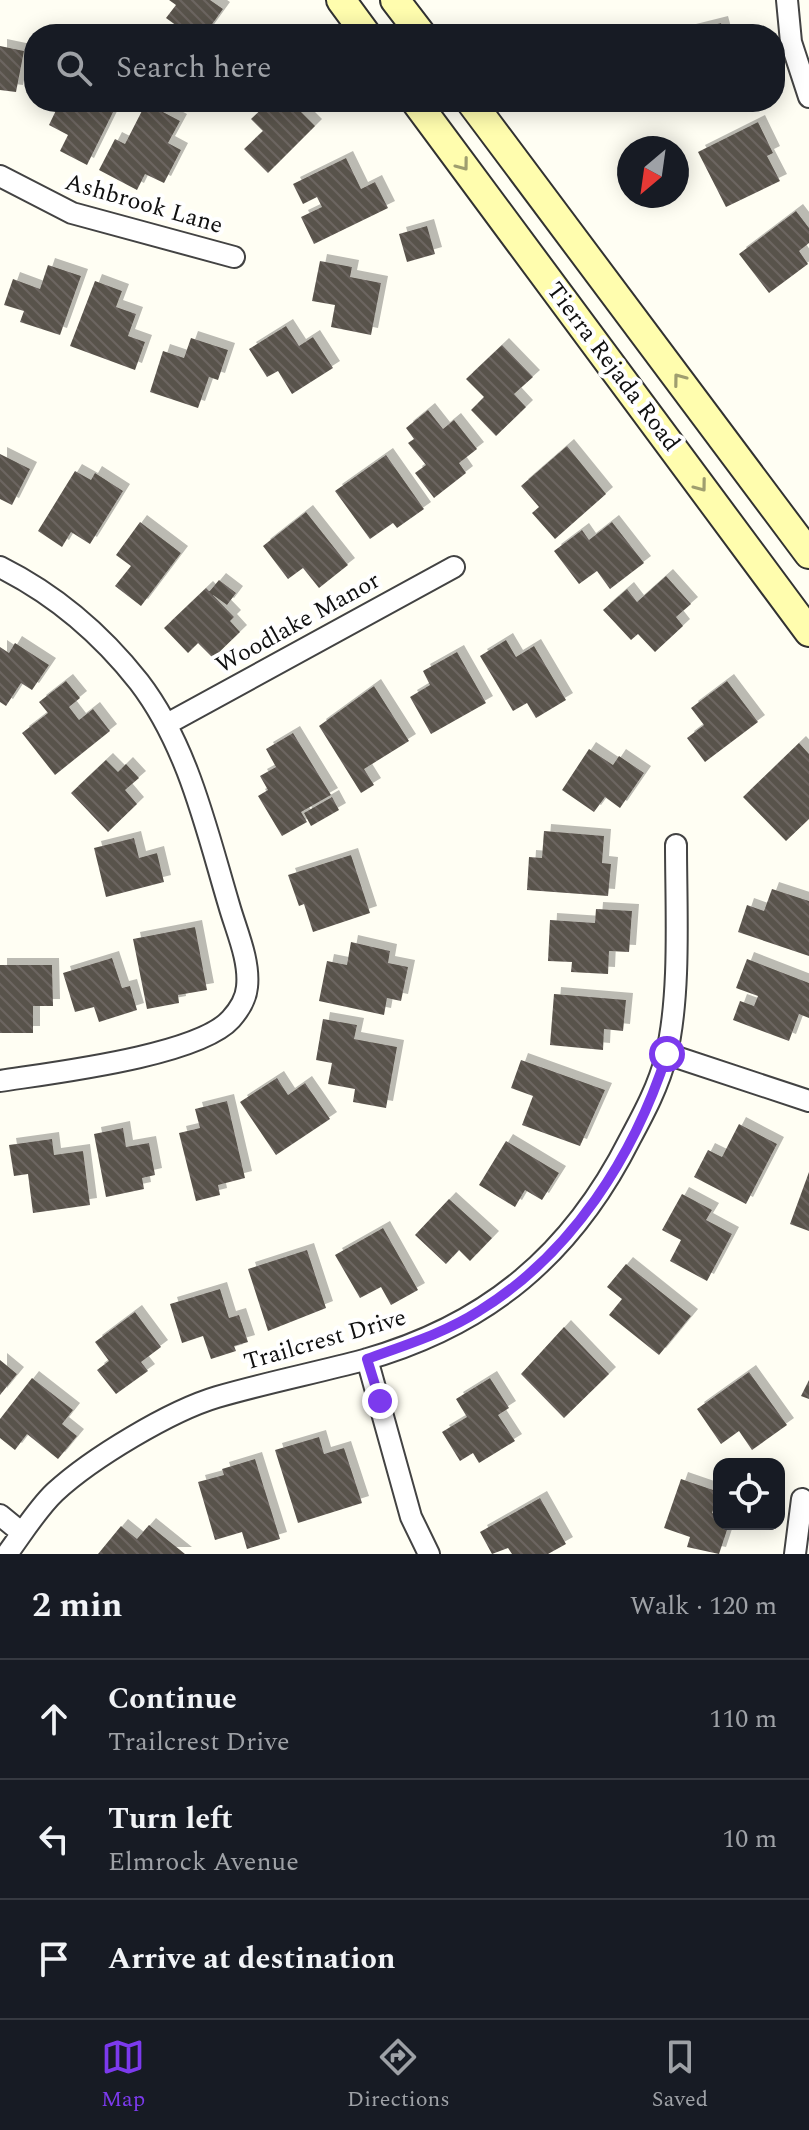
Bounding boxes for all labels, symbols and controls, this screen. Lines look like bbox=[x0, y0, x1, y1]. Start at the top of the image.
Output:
search box bbox=[24, 24, 785, 112]
text: Search here bbox=[116, 45, 272, 91]
icon: search bbox=[52, 46, 96, 90]
north arrow bbox=[617, 136, 689, 208]
one-way arrow bbox=[453, 156, 467, 170]
street label: Ashbrook Lane bbox=[61, 164, 227, 244]
street label: Tierra Rejada Road bbox=[537, 275, 689, 459]
one-way arrow bbox=[674, 374, 688, 388]
one-way arrow bbox=[691, 477, 706, 492]
street label: Woodlake Manor bbox=[209, 563, 387, 683]
route start bbox=[649, 1036, 685, 1072]
street label: Trailcrest Drive bbox=[239, 1300, 411, 1380]
route end bbox=[362, 1383, 398, 1419]
map controls bbox=[713, 1458, 785, 1530]
button: locate bbox=[713, 1458, 785, 1530]
text: 2 min bbox=[32, 1580, 122, 1632]
text: Walk · 120 m bbox=[630, 1586, 777, 1626]
text: Continue bbox=[108, 1676, 237, 1722]
icon: ahead bbox=[32, 1697, 76, 1741]
text: 110 m bbox=[709, 1699, 777, 1739]
text: Trailcrest Drive bbox=[108, 1722, 290, 1762]
text: Turn left bbox=[108, 1796, 233, 1842]
icon: left bbox=[32, 1817, 76, 1861]
text: 10 m bbox=[722, 1819, 777, 1859]
text: Elmrock Avenue bbox=[108, 1842, 299, 1882]
text: Arrive at destination bbox=[108, 1936, 395, 1982]
icon: arrive bbox=[32, 1937, 76, 1981]
tab: Map bbox=[101, 2035, 145, 2116]
tab: Directions bbox=[347, 2035, 450, 2116]
tab: Saved bbox=[652, 2035, 708, 2116]

